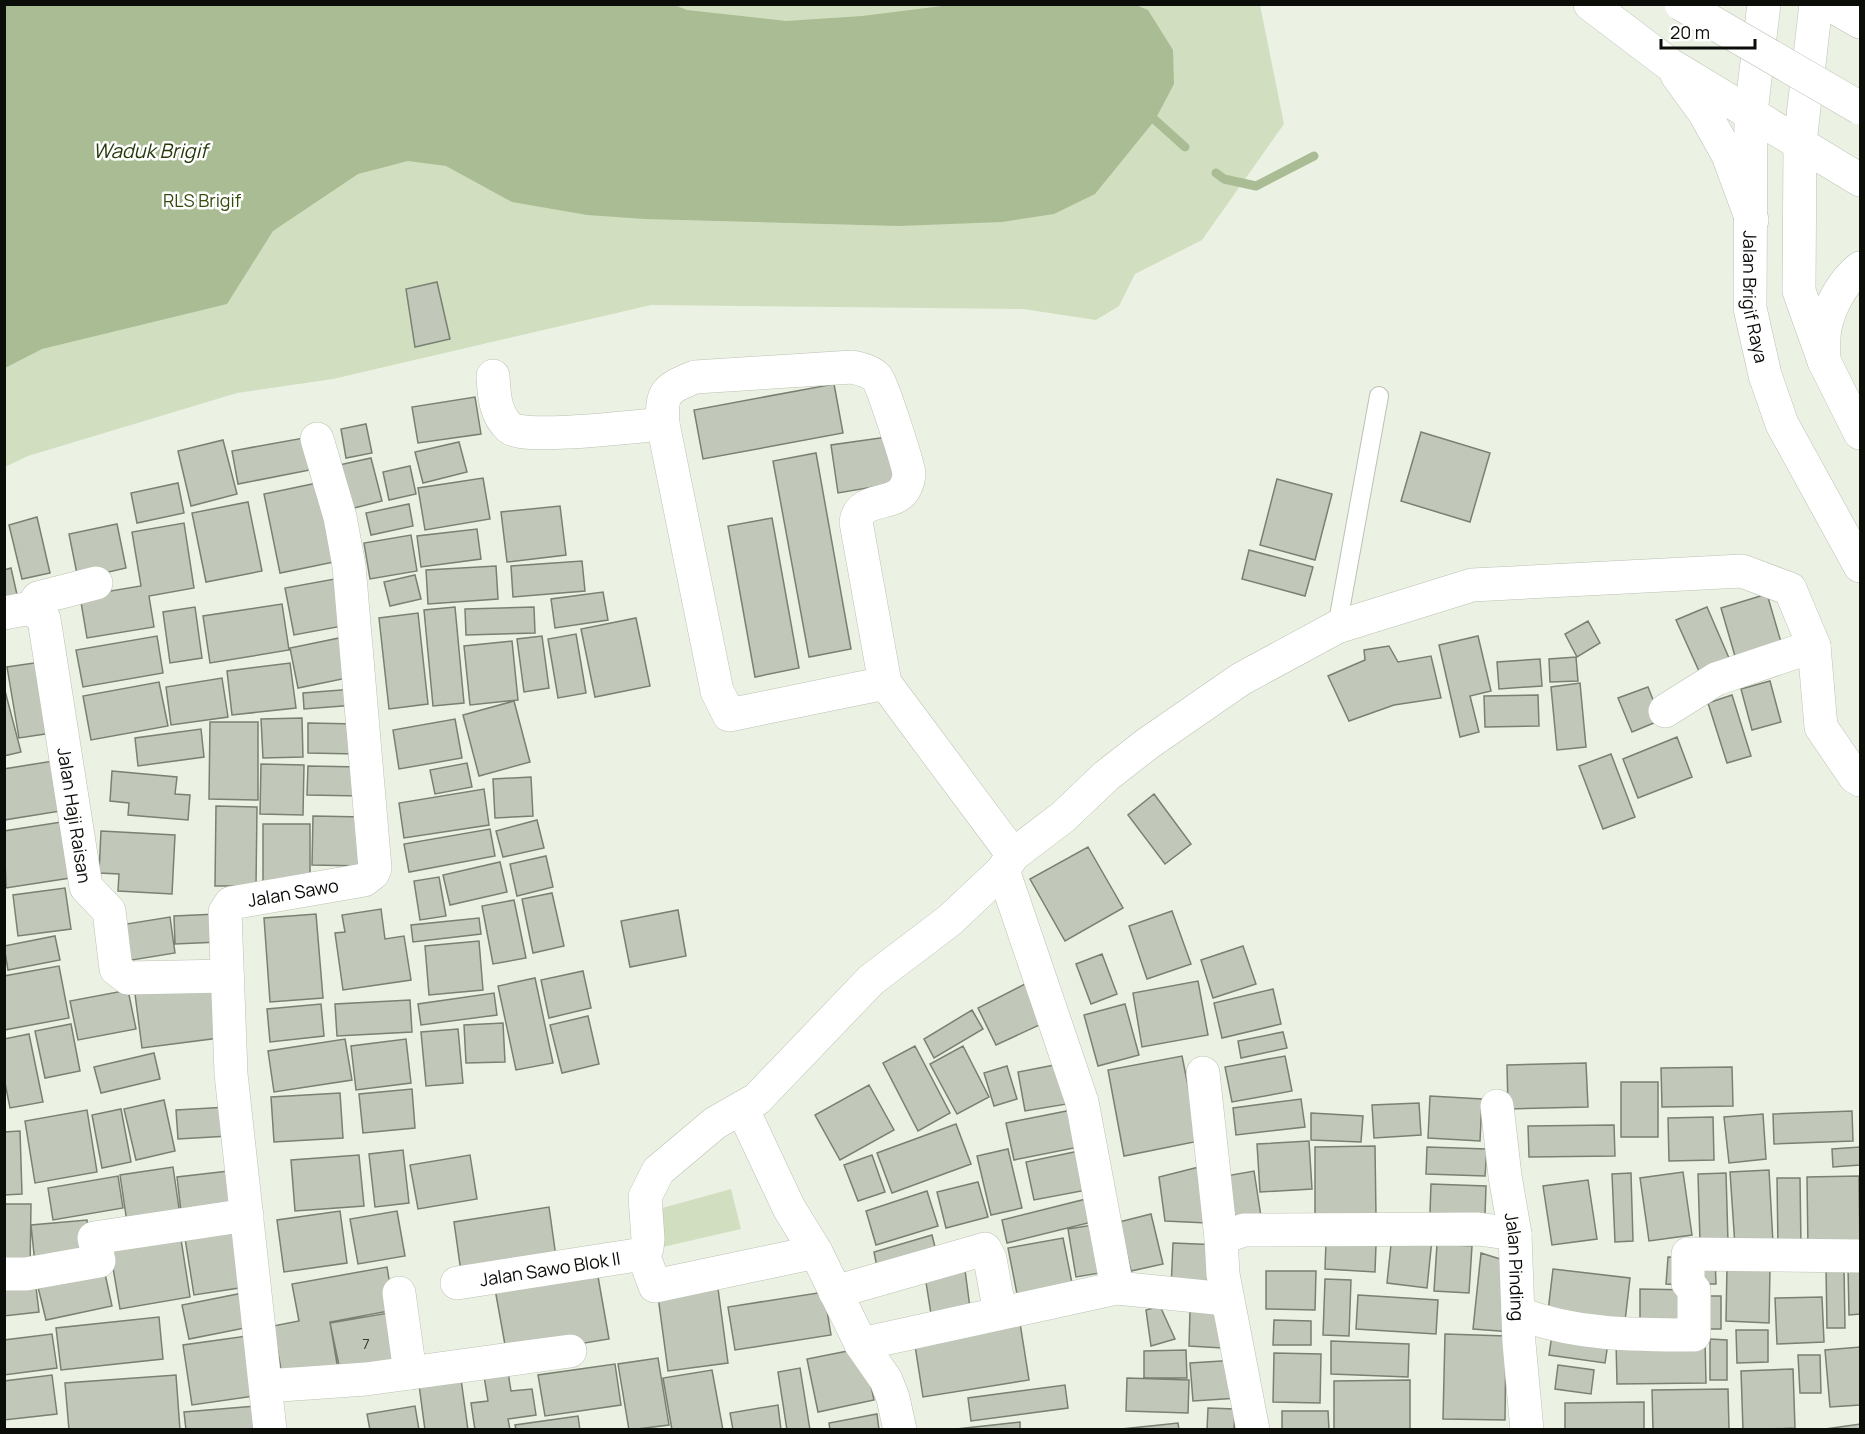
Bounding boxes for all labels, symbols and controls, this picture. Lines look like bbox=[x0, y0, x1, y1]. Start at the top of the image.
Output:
scale bar bbox=[1661, 12, 1756, 50]
text: 20 m bbox=[1670, 20, 1710, 44]
water label: Waduk Brigif bbox=[93, 137, 211, 164]
park label: RLS Brigif bbox=[163, 188, 242, 212]
street label: Jalan Brigif Raya bbox=[1738, 230, 1774, 365]
street label: Jalan Haji Raisan bbox=[52, 745, 97, 885]
street label: Jalan Sawo bbox=[246, 873, 340, 912]
street label: Jalan Pinding bbox=[1499, 1211, 1530, 1321]
street label: Jalan Sawo Blok II bbox=[478, 1246, 622, 1291]
house number: 7 bbox=[362, 1333, 370, 1354]

